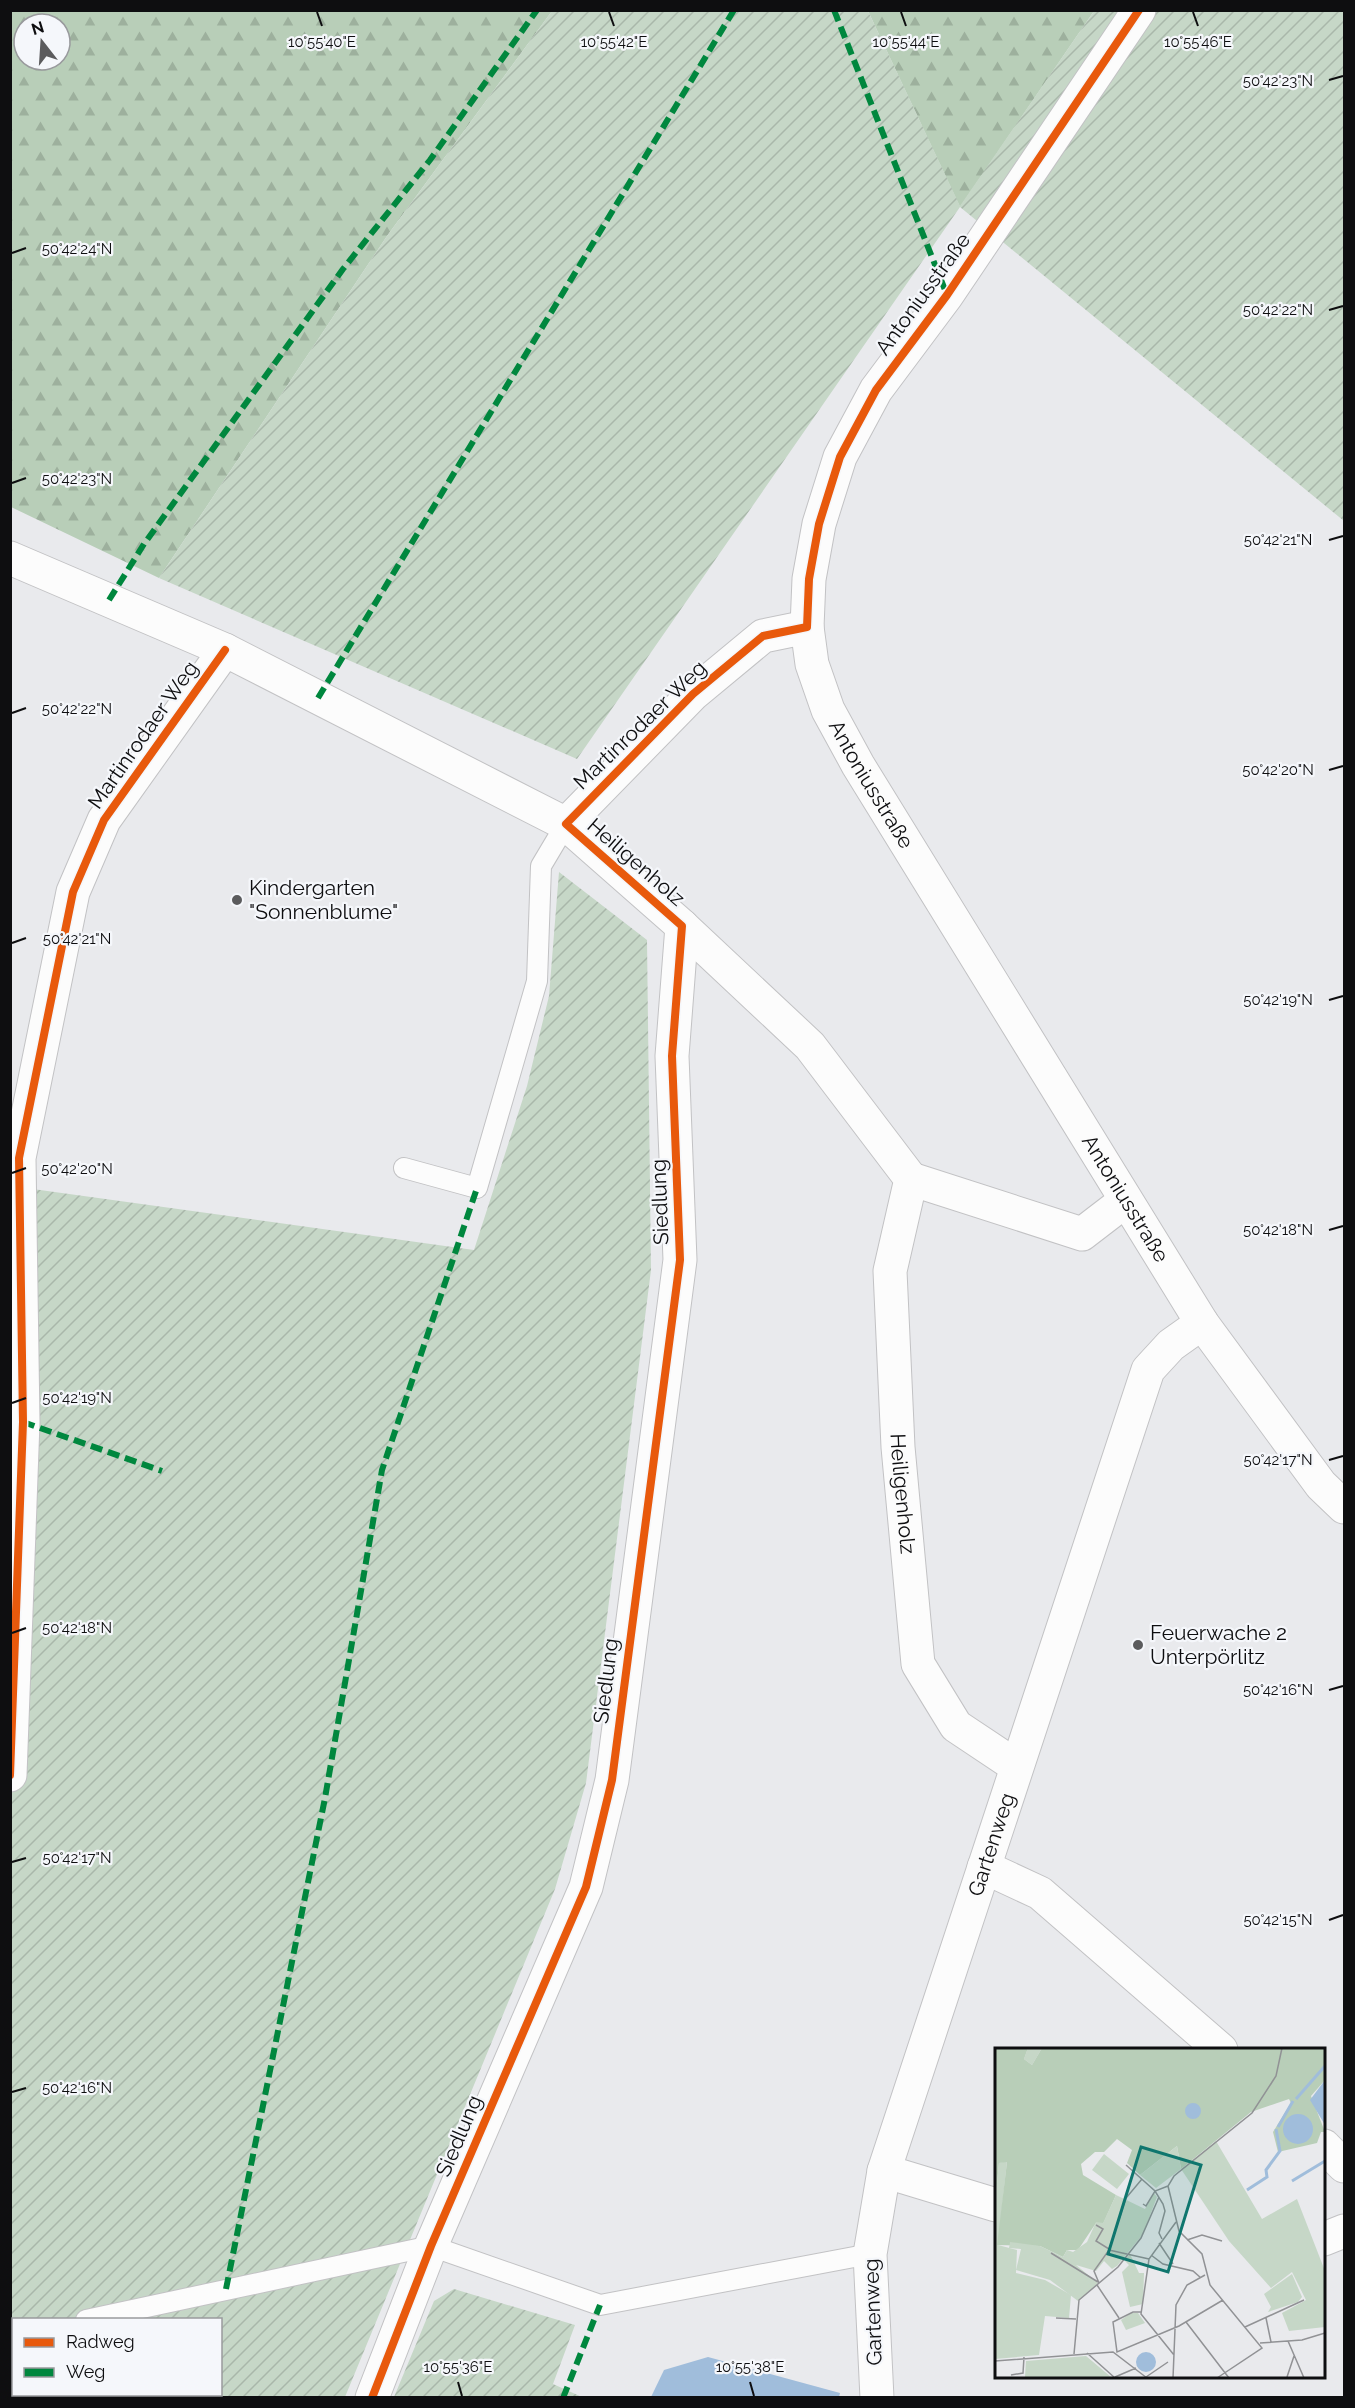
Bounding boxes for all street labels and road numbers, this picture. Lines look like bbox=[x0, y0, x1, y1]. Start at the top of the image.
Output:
street label: Antoniusstraße bbox=[870, 228, 975, 360]
street label: Martinrodaer Weg bbox=[568, 655, 711, 794]
street label: Martinrodaer Weg bbox=[82, 656, 203, 813]
street label: Antoniusstraße bbox=[824, 716, 919, 853]
street label: Heiligenholz bbox=[583, 813, 690, 911]
street label: Antoniusstraße bbox=[1077, 1130, 1174, 1267]
street label: Siedlung bbox=[646, 1159, 673, 1245]
street label: Heiligenholz bbox=[885, 1433, 921, 1555]
street label: Siedlung bbox=[588, 1637, 623, 1725]
street label: Gartenweg bbox=[962, 1790, 1020, 1899]
street label: Siedlung bbox=[430, 2091, 487, 2180]
street label: Gartenweg bbox=[858, 2258, 887, 2366]

